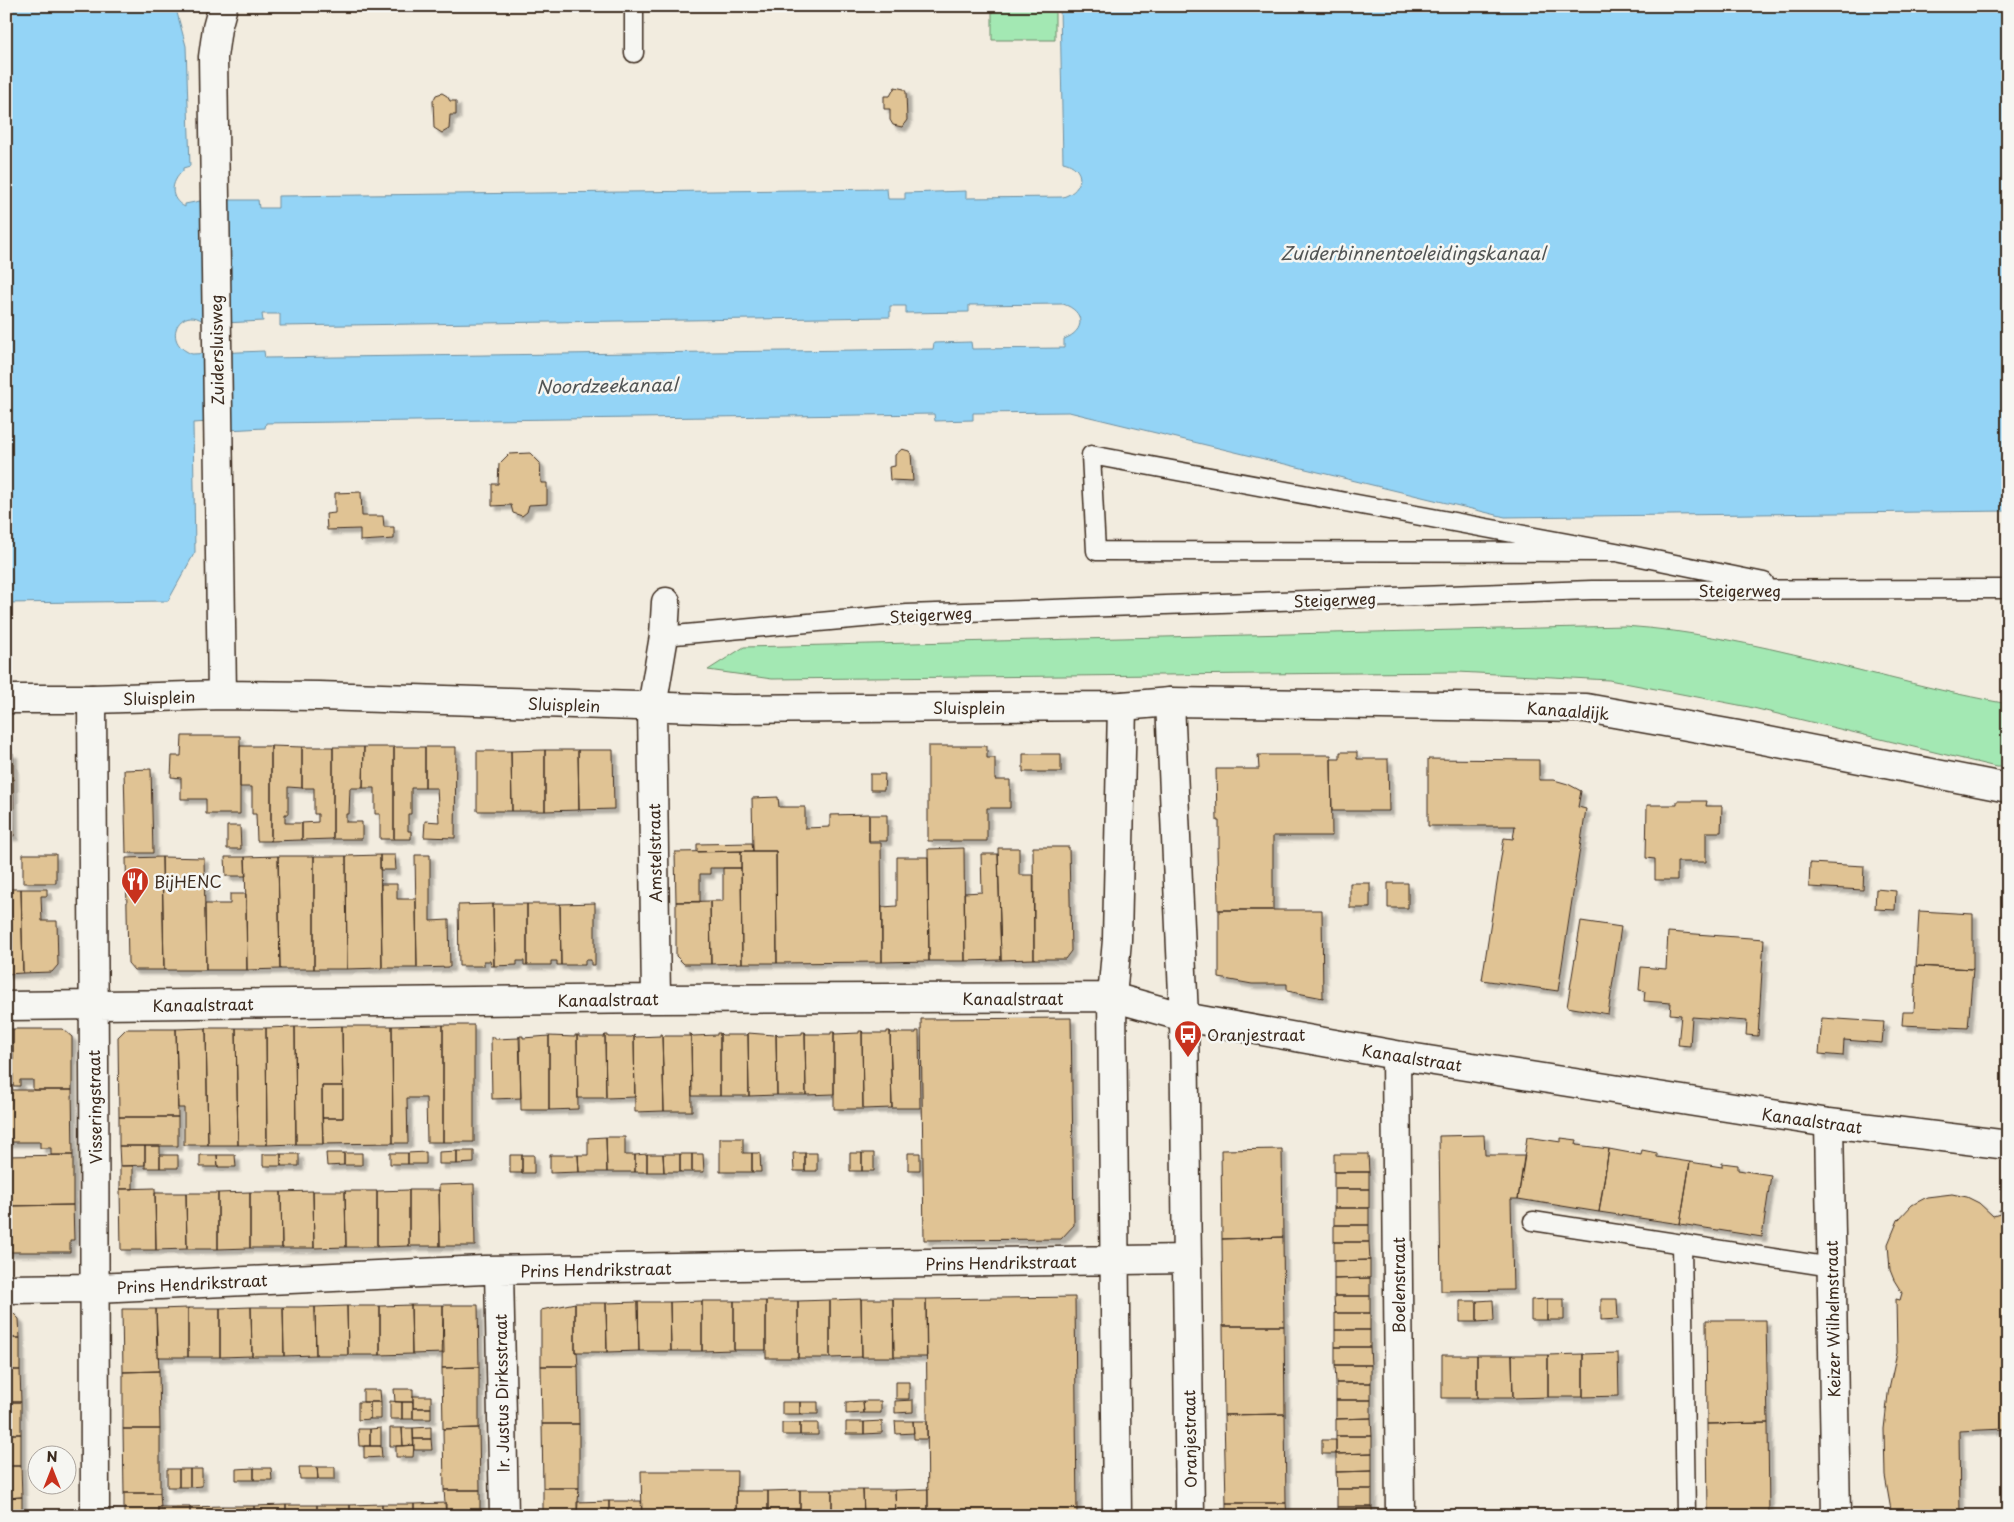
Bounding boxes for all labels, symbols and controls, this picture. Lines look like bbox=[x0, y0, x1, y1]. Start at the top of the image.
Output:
water label: Zuiderbinnentoeleidingskanaal bbox=[1281, 239, 1548, 266]
street label: Zuidersluisweg bbox=[203, 294, 229, 406]
water label: Noordzeekanaal bbox=[536, 370, 681, 400]
street label: Steigerweg bbox=[1699, 578, 1781, 602]
street label: Steigerweg bbox=[1293, 586, 1377, 612]
street label: Steigerweg bbox=[889, 600, 973, 628]
street label: Sluisplein bbox=[122, 684, 196, 710]
street label: Sluisplein bbox=[527, 691, 601, 717]
street label: Sluisplein bbox=[933, 695, 1005, 719]
street label: Kanaaldijk bbox=[1526, 695, 1610, 725]
street label: Amstelstraat bbox=[641, 803, 667, 903]
restaurant icon: BijHENC bbox=[120, 866, 150, 905]
place label: BijHENC bbox=[154, 869, 222, 893]
street label: Kanaalstraat bbox=[557, 986, 659, 1012]
street label: Kanaalstraat bbox=[962, 986, 1064, 1010]
street label: Kanaalstraat bbox=[152, 991, 254, 1017]
bus stop icon: Oranjestraat bbox=[1173, 1019, 1203, 1058]
place label: Oranjestraat bbox=[1207, 1022, 1306, 1046]
street label: Kanaalstraat bbox=[1360, 1037, 1464, 1077]
street label: Visseringstraat bbox=[81, 1049, 107, 1164]
street label: Kanaalstraat bbox=[1760, 1101, 1864, 1139]
street label: Boelenstraat bbox=[1386, 1236, 1410, 1333]
street label: Keizer Wilhelmstraat bbox=[1819, 1240, 1845, 1398]
street label: Prins Hendrikstraat bbox=[925, 1249, 1077, 1275]
street label: Prins Hendrikstraat bbox=[520, 1256, 672, 1282]
street label: Prins Hendrikstraat bbox=[116, 1267, 269, 1299]
street label: Ir. Justus Dirksstraat bbox=[488, 1313, 514, 1472]
street label: Oranjestraat bbox=[1176, 1389, 1202, 1488]
north arrow bbox=[28, 1444, 78, 1494]
text: N bbox=[46, 1446, 58, 1467]

